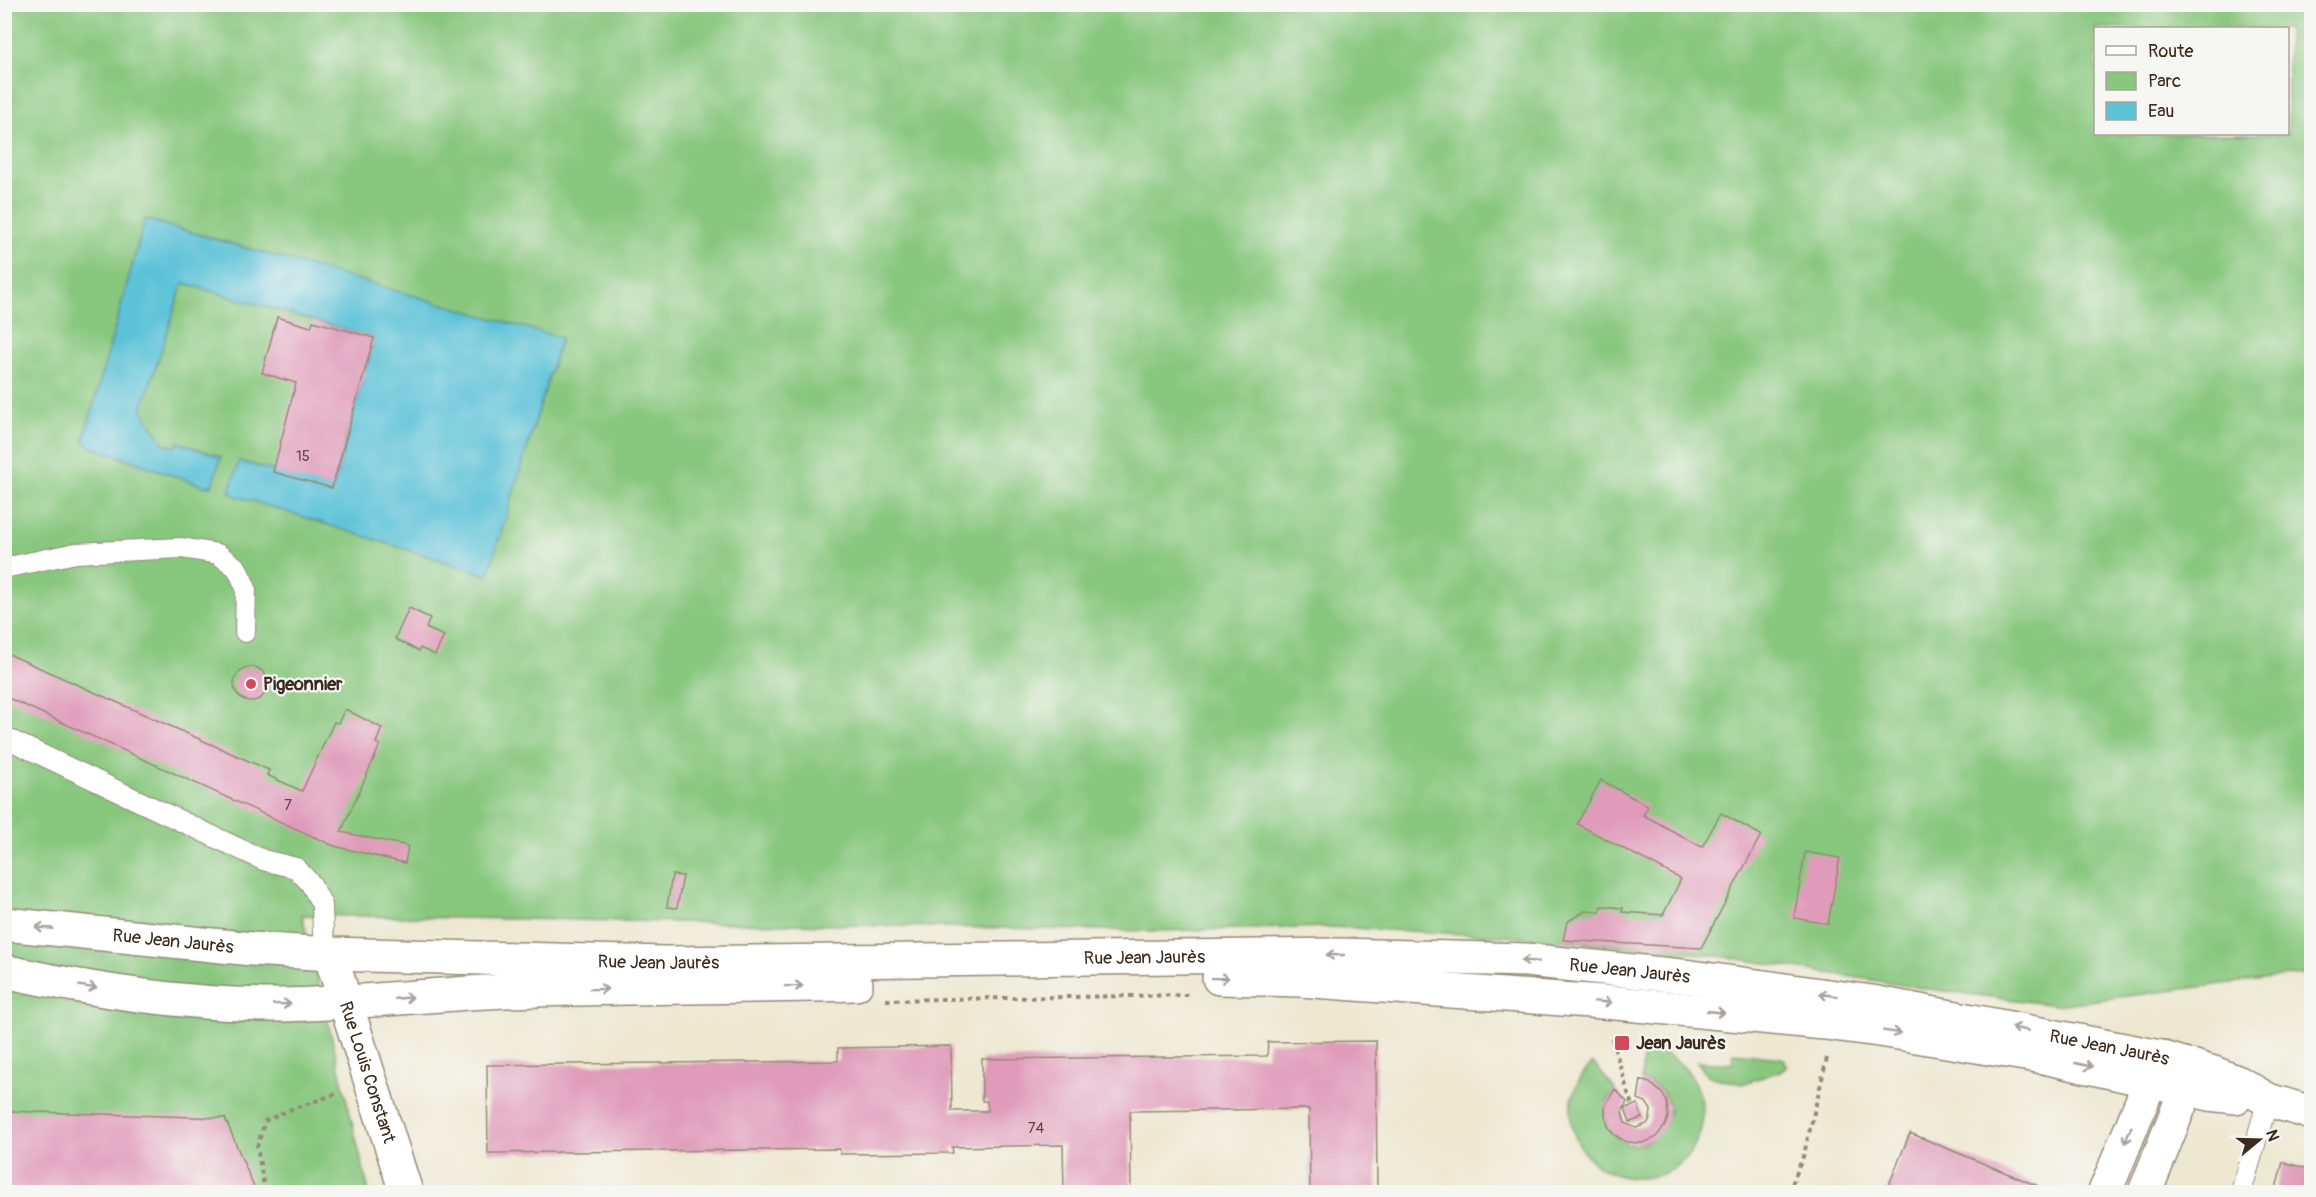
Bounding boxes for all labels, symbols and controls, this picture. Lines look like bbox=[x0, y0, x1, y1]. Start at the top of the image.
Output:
legend bbox=[2094, 27, 2289, 135]
text: Route bbox=[2148, 40, 2193, 63]
text: Parc bbox=[2148, 70, 2181, 93]
text: Eau bbox=[2148, 100, 2174, 123]
house number: 15 bbox=[296, 447, 310, 466]
place label: Pigeonnier bbox=[263, 673, 343, 696]
marker: Pigeonnier bbox=[244, 677, 258, 691]
house number: 7 bbox=[284, 796, 292, 815]
one-way arrow bbox=[35, 922, 55, 933]
street label: Rue Jean Jaurès bbox=[112, 924, 235, 959]
street label: Rue Jean Jaurès bbox=[1084, 945, 1205, 970]
one-way arrow bbox=[1326, 949, 1346, 961]
street label: Rue Jean Jaurès bbox=[597, 950, 719, 975]
street label: Rue Jean Jaurès bbox=[1568, 953, 1691, 988]
one-way arrow bbox=[1521, 955, 1541, 966]
one-way arrow bbox=[1209, 973, 1229, 984]
one-way arrow bbox=[783, 980, 803, 991]
one-way arrow bbox=[78, 982, 98, 993]
one-way arrow bbox=[588, 983, 608, 995]
one-way arrow bbox=[1819, 990, 1838, 1001]
one-way arrow bbox=[394, 992, 414, 1003]
one-way arrow bbox=[1592, 997, 1612, 1008]
one-way arrow bbox=[272, 999, 292, 1010]
street label: Rue Louis Constant bbox=[334, 999, 401, 1146]
one-way arrow bbox=[1705, 1007, 1725, 1018]
one-way arrow bbox=[2011, 1023, 2030, 1034]
street label: Rue Jean Jaurès bbox=[2048, 1024, 2172, 1071]
one-way arrow bbox=[1882, 1026, 1901, 1037]
place label: Jean Jaurès bbox=[1636, 1032, 1726, 1055]
marker: Jean Jaurès bbox=[1613, 1034, 1631, 1052]
one-way arrow bbox=[2074, 1060, 2093, 1071]
north arrow bbox=[2229, 1110, 2289, 1170]
house number: 74 bbox=[1028, 1119, 1045, 1138]
one-way arrow bbox=[2122, 1125, 2133, 1144]
text: N bbox=[2261, 1127, 2284, 1144]

